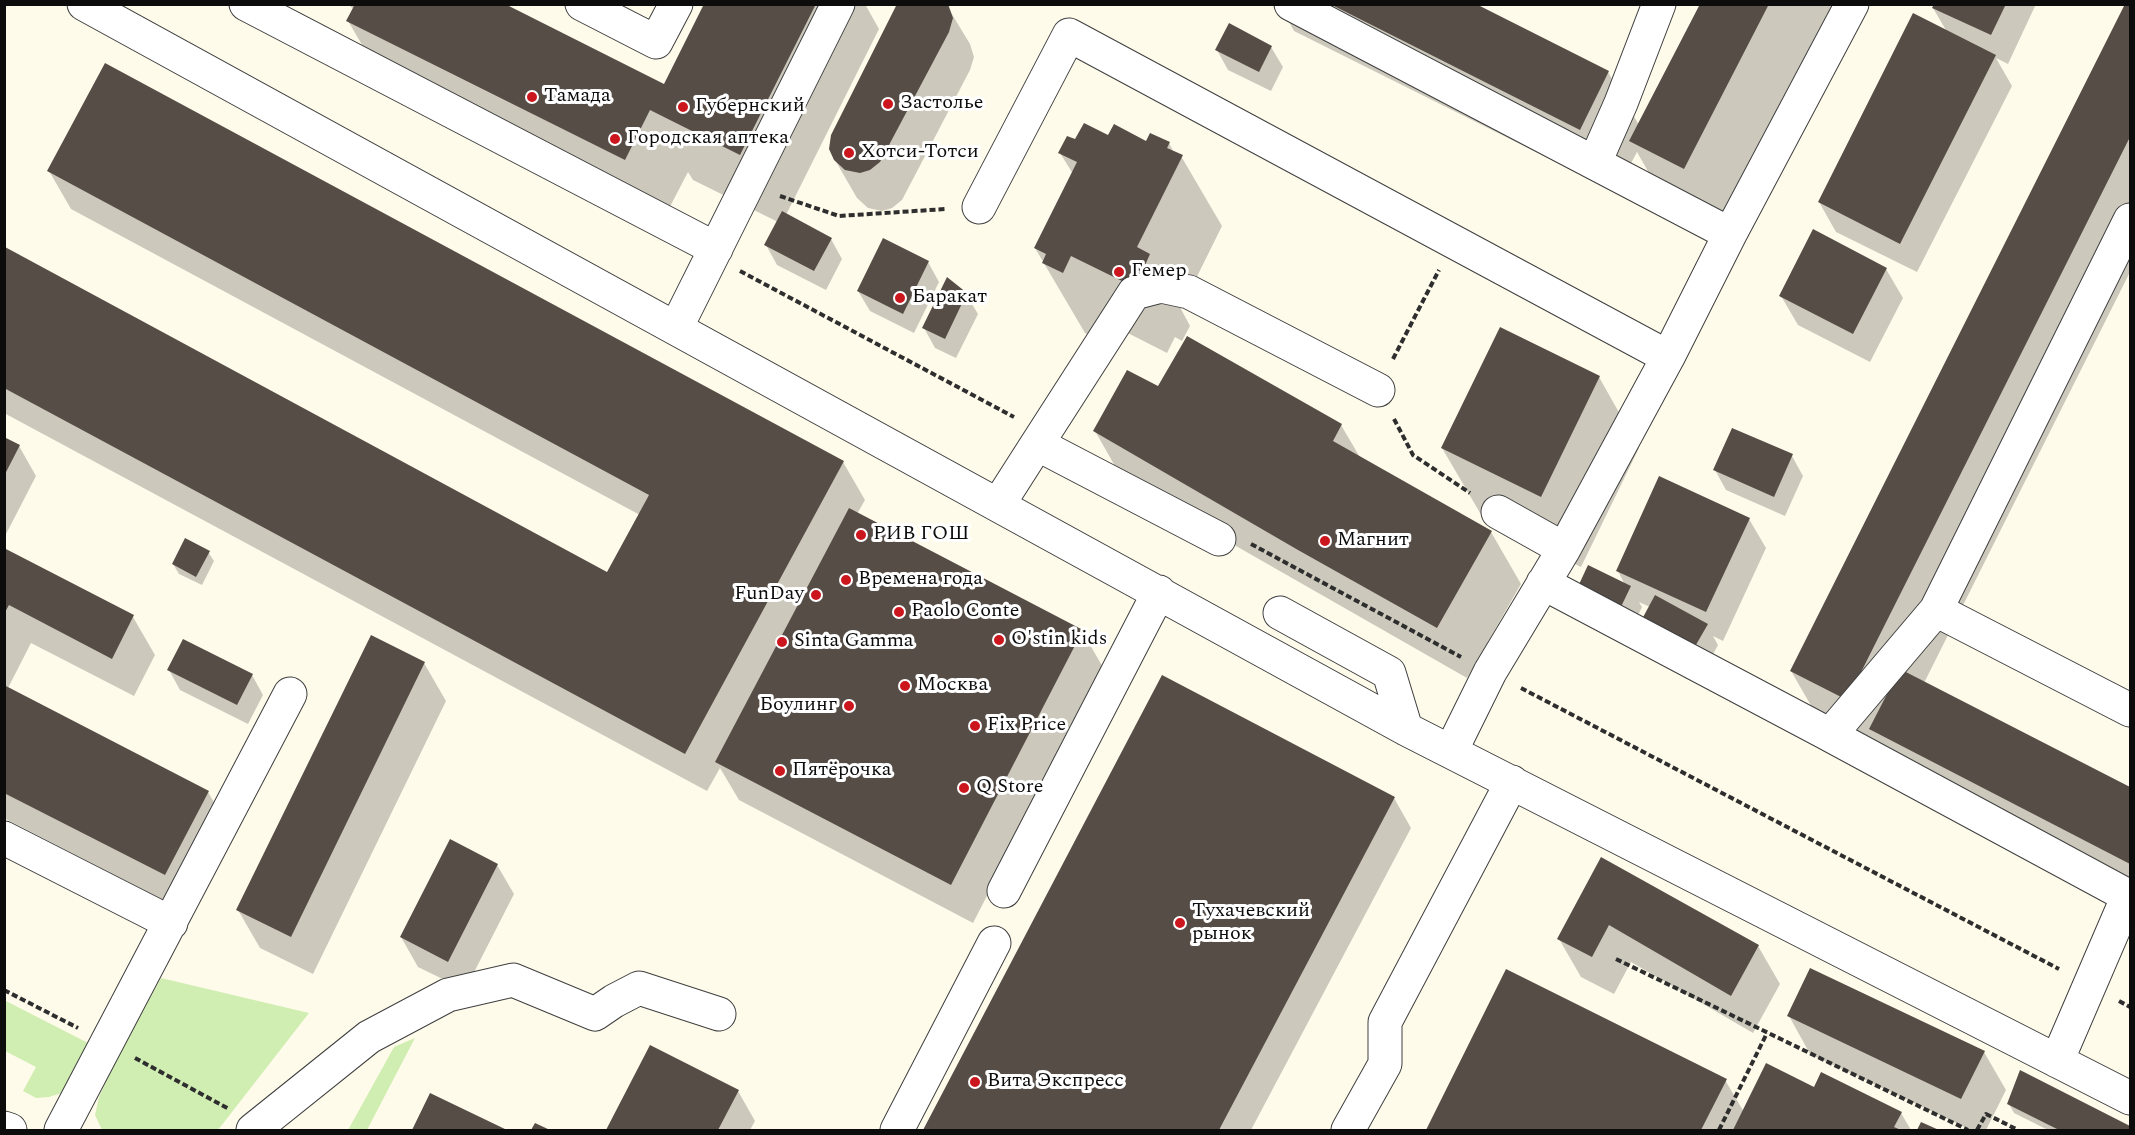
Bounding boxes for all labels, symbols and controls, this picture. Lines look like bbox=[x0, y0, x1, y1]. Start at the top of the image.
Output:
place label: Тамада bbox=[544, 85, 611, 109]
marker: Тамада bbox=[525, 90, 539, 104]
place label: Застолье bbox=[900, 92, 983, 116]
place label: Губернский bbox=[695, 95, 805, 119]
marker: Застолье bbox=[881, 97, 895, 111]
marker: Губернский bbox=[676, 100, 690, 114]
place label: Городская аптека bbox=[627, 127, 789, 151]
marker: Городская аптека bbox=[608, 132, 622, 146]
place label: Хотси-Тотси bbox=[861, 141, 979, 165]
marker: Хотси-Тотси bbox=[842, 146, 856, 160]
place label: Гемер bbox=[1131, 260, 1186, 284]
marker: Гемер bbox=[1112, 265, 1126, 279]
place label: Баракат bbox=[912, 286, 987, 310]
marker: Баракат bbox=[893, 291, 907, 305]
place label: РИВ ГОШ bbox=[873, 523, 969, 547]
marker: РИВ ГОШ bbox=[854, 528, 868, 542]
place label: Магнит bbox=[1337, 529, 1409, 553]
marker: Магнит bbox=[1318, 534, 1332, 548]
place label: Времена года bbox=[858, 568, 983, 592]
marker: Времена года bbox=[839, 573, 853, 587]
place label: FunDay bbox=[734, 583, 804, 607]
marker: FunDay bbox=[809, 588, 823, 602]
place label: Paolo Conte bbox=[911, 600, 1019, 624]
marker: Paolo Conte bbox=[892, 605, 906, 619]
place label: O'stin kids bbox=[1011, 628, 1107, 652]
place label: Sinta Gamma bbox=[794, 630, 914, 654]
marker: O'stin kids bbox=[992, 633, 1006, 647]
marker: Sinta Gamma bbox=[775, 635, 789, 649]
place label: Москва bbox=[917, 674, 988, 698]
marker: Москва bbox=[898, 679, 912, 693]
place label: Боулинг bbox=[760, 694, 837, 718]
marker: Боулинг bbox=[842, 699, 856, 713]
place label: Fix Price bbox=[987, 714, 1066, 738]
marker: Fix Price bbox=[968, 719, 982, 733]
place label: Пятёрочка bbox=[792, 759, 892, 783]
marker: Пятёрочка bbox=[773, 764, 787, 778]
place label: Q Store bbox=[976, 776, 1043, 800]
marker: Q Store bbox=[957, 781, 971, 795]
place label: Тухачевский рынок bbox=[1192, 900, 1310, 947]
marker: Тухачевский рынок bbox=[1173, 916, 1187, 930]
place label: Вита Экспресс bbox=[987, 1070, 1124, 1094]
marker: Вита Экспресс bbox=[968, 1075, 982, 1089]

